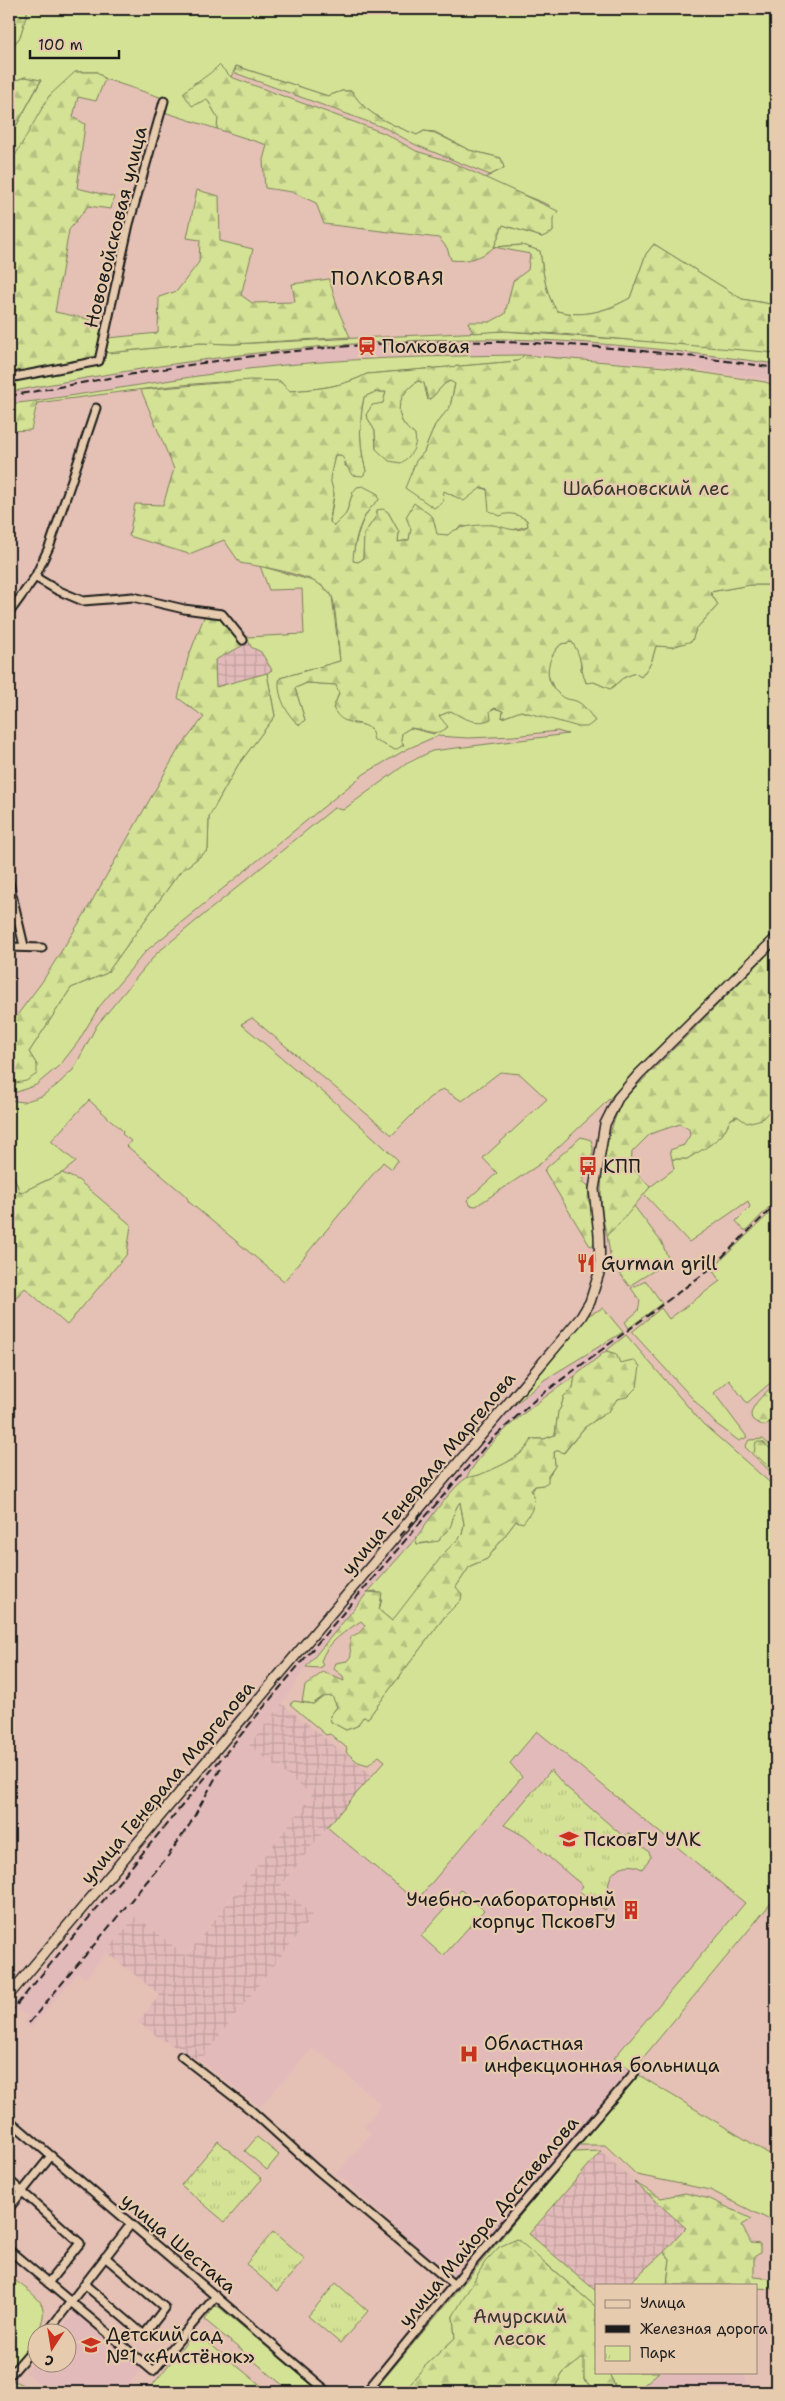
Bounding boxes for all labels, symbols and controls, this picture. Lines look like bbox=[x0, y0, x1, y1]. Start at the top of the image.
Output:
scale bar bbox=[30, 28, 119, 60]
text: 100 m bbox=[38, 35, 83, 55]
street label: Нововойсковая улица bbox=[78, 123, 153, 331]
district label: ПОЛКОВАЯ bbox=[331, 265, 445, 291]
place label: Полковая bbox=[382, 334, 470, 359]
station icon: Полковая bbox=[356, 335, 378, 357]
park label: Шабановский лес bbox=[563, 476, 729, 501]
place label: КПП bbox=[603, 1154, 641, 1179]
bus stop icon: КПП bbox=[577, 1155, 599, 1177]
place label: Gurman grill bbox=[601, 1251, 717, 1276]
restaurant icon: Gurman grill bbox=[575, 1252, 597, 1274]
street label: улица Генерала Маргелова bbox=[336, 1366, 521, 1580]
street label: улица Генерала Маргелова bbox=[75, 1675, 260, 1889]
place label: ПсковГУ УЛК bbox=[584, 1827, 701, 1852]
school or university icon: ПсковГУ УЛК bbox=[558, 1828, 580, 1850]
place label: Учебно-лабораторный корпус ПсковГУ bbox=[406, 1887, 616, 1934]
building icon: Учебно-лабораторный корпус ПсковГУ bbox=[620, 1899, 642, 1921]
place label: Областная инфекционная больница bbox=[484, 2031, 720, 2078]
hospital icon: Областная инфекционная больница bbox=[458, 2043, 480, 2065]
street label: улица Майора Доставалова bbox=[393, 2111, 584, 2332]
street label: улица Шестака bbox=[116, 2188, 242, 2299]
legend bbox=[595, 2284, 758, 2374]
text: Улица bbox=[640, 2293, 686, 2313]
park label: Амурский лесок bbox=[473, 2304, 567, 2351]
text: Железная дорога bbox=[640, 2319, 768, 2339]
place label: Детский сад №1 «Аистёнок» bbox=[106, 2322, 255, 2369]
north arrow bbox=[28, 2324, 78, 2374]
school or university icon: Детский сад №1 «Аистёнок» bbox=[80, 2334, 102, 2356]
text: Парк bbox=[640, 2343, 676, 2363]
text: С bbox=[43, 2351, 55, 2370]

